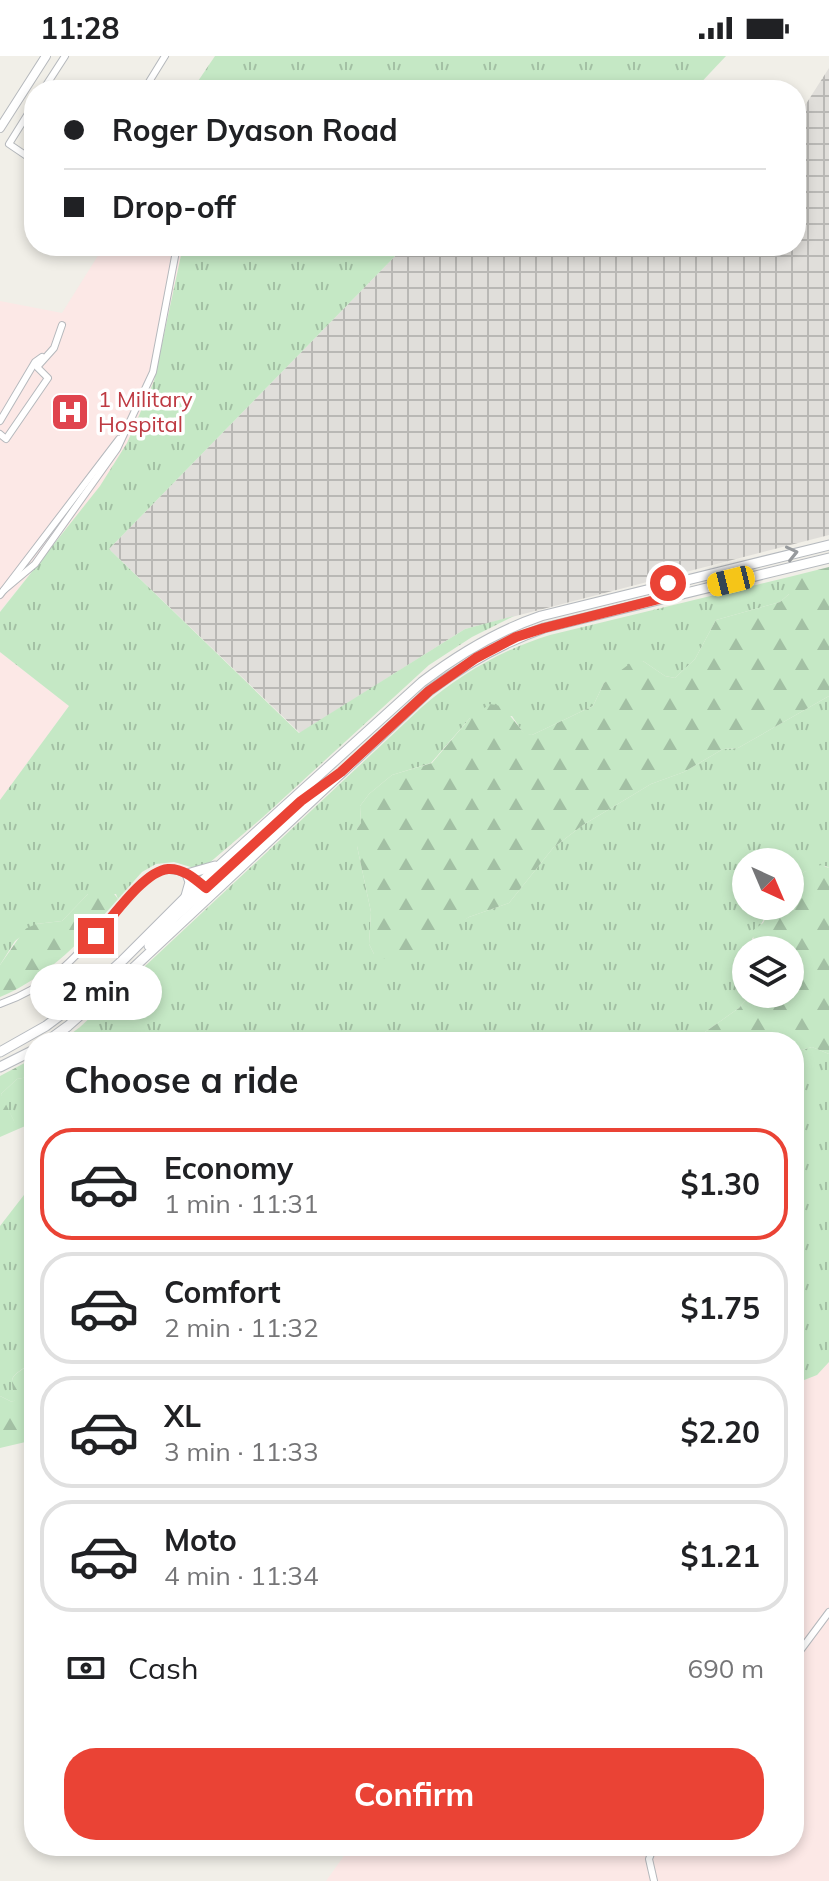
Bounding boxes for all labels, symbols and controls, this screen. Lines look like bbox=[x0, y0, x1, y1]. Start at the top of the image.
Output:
text: 11:28 bbox=[40, 9, 119, 47]
text: Roger Dyason Road bbox=[112, 111, 398, 149]
text: Drop-off bbox=[112, 188, 236, 226]
place label: 1 Military Hospital bbox=[98, 385, 193, 438]
hospital icon: 1 Military Hospital bbox=[49, 391, 91, 433]
one-way arrow bbox=[785, 546, 799, 563]
car bbox=[705, 564, 757, 598]
route start bbox=[650, 565, 686, 601]
north arrow bbox=[732, 848, 804, 920]
map controls bbox=[732, 848, 804, 1008]
route end bbox=[78, 918, 114, 954]
button: layers bbox=[732, 936, 804, 1008]
callout: 2 min bbox=[30, 964, 162, 1020]
text: 2 min bbox=[62, 975, 130, 1008]
text: Choose a ride bbox=[64, 1057, 298, 1102]
icon: car bbox=[68, 1148, 140, 1220]
text: Economy bbox=[164, 1149, 293, 1187]
text: $1.30 bbox=[681, 1165, 760, 1203]
text: 1 min · 11:31 bbox=[164, 1187, 319, 1220]
icon: car bbox=[68, 1272, 140, 1344]
text: Comfort bbox=[164, 1273, 281, 1311]
text: $1.75 bbox=[681, 1289, 760, 1327]
text: 2 min · 11:32 bbox=[164, 1311, 319, 1344]
icon: car bbox=[68, 1396, 140, 1468]
text: XL bbox=[164, 1397, 201, 1435]
text: $2.20 bbox=[681, 1413, 760, 1451]
text: 3 min · 11:33 bbox=[164, 1435, 319, 1468]
icon: car bbox=[68, 1520, 140, 1592]
text: Moto bbox=[164, 1521, 237, 1559]
text: $1.21 bbox=[681, 1537, 760, 1575]
text: 4 min · 11:34 bbox=[164, 1559, 319, 1592]
icon: cash bbox=[64, 1646, 108, 1690]
text: Cash bbox=[128, 1649, 199, 1687]
text: 690 m bbox=[688, 1652, 764, 1685]
button: Confirm bbox=[64, 1748, 764, 1840]

